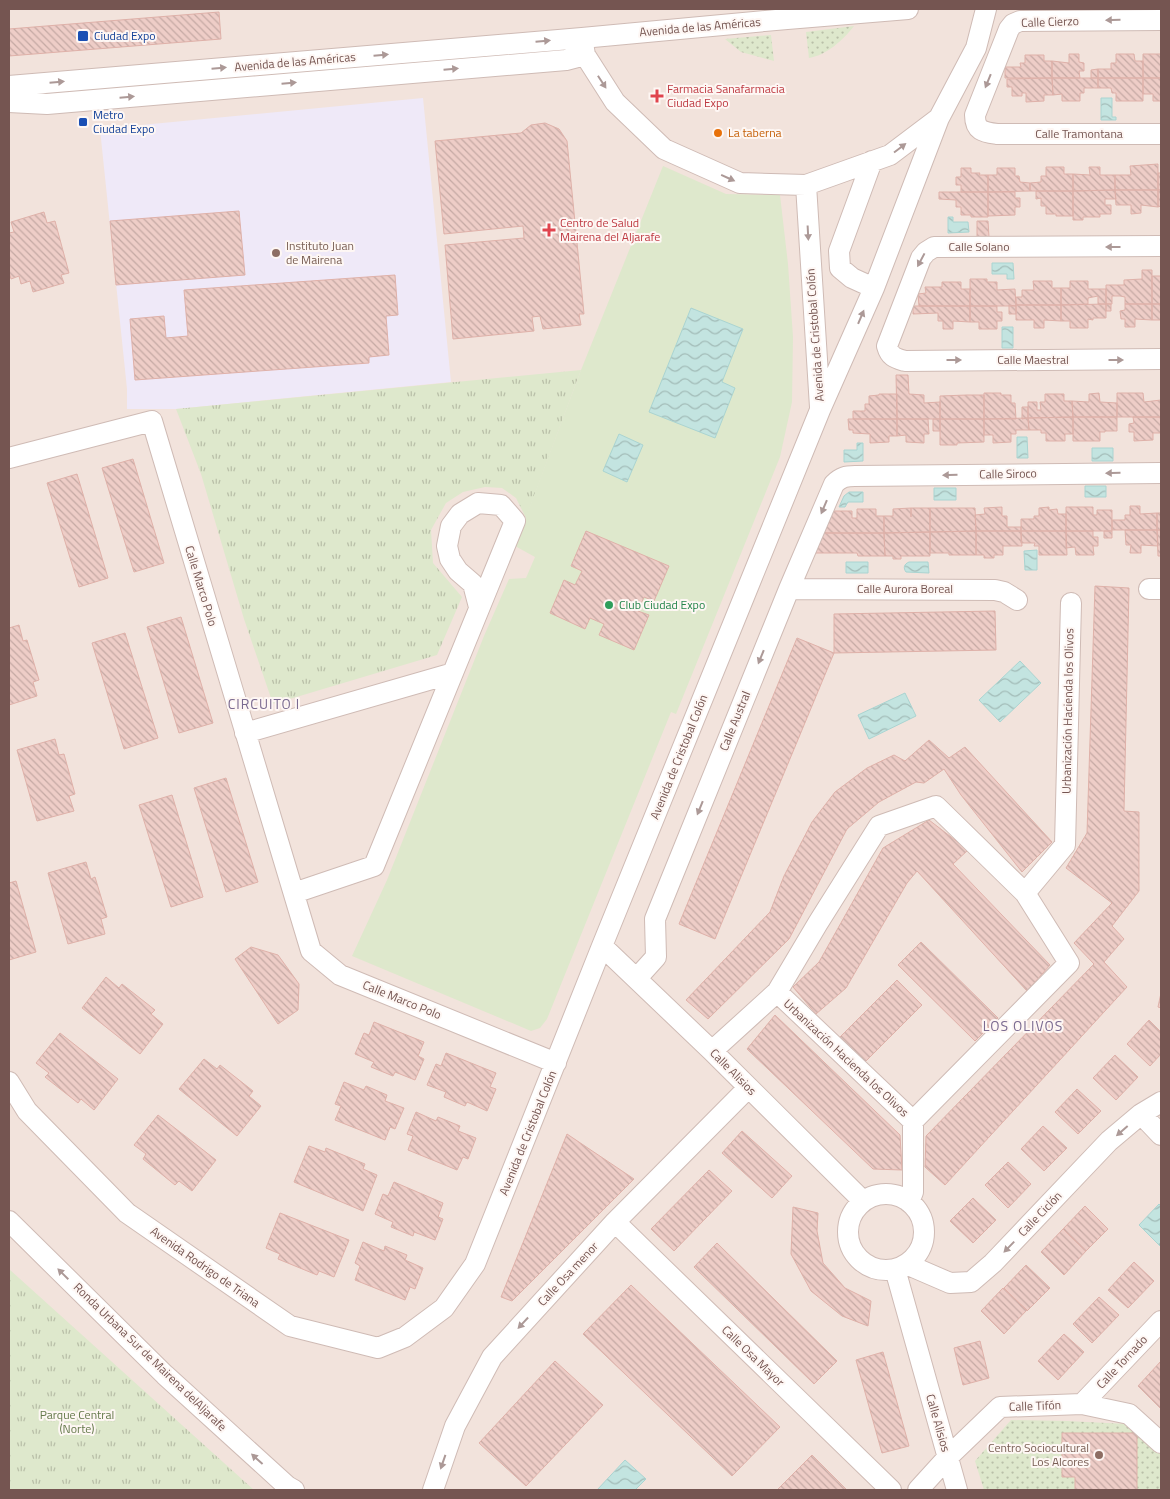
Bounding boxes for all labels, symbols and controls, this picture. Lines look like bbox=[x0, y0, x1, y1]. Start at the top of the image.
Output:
street label: Calle Cierzo bbox=[1021, 11, 1079, 32]
street label: Avenida de las Américas bbox=[639, 12, 762, 41]
one-way arrow bbox=[1104, 16, 1120, 24]
place label: Ciudad Expo bbox=[94, 26, 156, 45]
marker: Ciudad Expo bbox=[76, 29, 90, 43]
one-way arrow bbox=[535, 37, 551, 45]
street label: Avenida de las Américas bbox=[234, 47, 357, 76]
one-way arrow bbox=[374, 51, 390, 59]
one-way arrow bbox=[212, 64, 228, 72]
one-way arrow bbox=[443, 65, 459, 73]
one-way arrow bbox=[984, 74, 992, 88]
one-way arrow bbox=[597, 75, 606, 89]
one-way arrow bbox=[50, 77, 66, 85]
one-way arrow bbox=[281, 79, 297, 87]
place label: Farmacia Sanafarmacia Ciudad Expo bbox=[667, 79, 785, 112]
marker: Farmacia Sanafarmacia Ciudad Expo bbox=[651, 90, 663, 102]
one-way arrow bbox=[119, 92, 135, 100]
place label: Metro Ciudad Expo bbox=[93, 105, 155, 138]
marker: Metro Ciudad Expo bbox=[77, 116, 89, 128]
place label: La taberna bbox=[728, 123, 782, 142]
street label: Calle Tramontana bbox=[1035, 124, 1123, 143]
marker: La taberna bbox=[712, 127, 724, 139]
one-way arrow bbox=[893, 143, 907, 153]
one-way arrow bbox=[721, 174, 735, 182]
place label: Centro de Salud Mairena del Aljarafe bbox=[560, 213, 660, 246]
marker: Centro de Salud Mairena del Aljarafe bbox=[542, 223, 556, 237]
one-way arrow bbox=[805, 225, 813, 241]
place label: Instituto Juan de Mairena bbox=[286, 236, 354, 269]
street label: Calle Solano bbox=[948, 237, 1010, 256]
one-way arrow bbox=[1104, 243, 1120, 251]
marker: Instituto Juan de Mairena bbox=[270, 247, 282, 259]
one-way arrow bbox=[917, 252, 925, 267]
street label: Avenida de Cristobal Colón bbox=[800, 268, 829, 402]
one-way arrow bbox=[857, 310, 865, 324]
street label: Calle Maestral bbox=[997, 350, 1069, 369]
one-way arrow bbox=[946, 356, 962, 364]
one-way arrow bbox=[1109, 356, 1125, 364]
street label: Calle Siroco bbox=[979, 463, 1037, 484]
one-way arrow bbox=[1104, 469, 1120, 477]
one-way arrow bbox=[942, 471, 958, 479]
one-way arrow bbox=[820, 500, 828, 515]
street label: Calle Marco Polo bbox=[180, 543, 223, 629]
street label: Calle Aurora Boreal bbox=[857, 579, 953, 598]
place label: Club Ciudad Expo bbox=[619, 595, 705, 614]
marker: Club Ciudad Expo bbox=[603, 599, 615, 611]
street label: Urbanización Hacienda los Olivos bbox=[1057, 628, 1078, 794]
one-way arrow bbox=[757, 650, 765, 664]
street label: Calle Austral bbox=[714, 688, 755, 754]
street label: Avenida de Cristobal Colón bbox=[645, 692, 712, 822]
district label: CIRCUITO I bbox=[228, 693, 300, 714]
one-way arrow bbox=[696, 801, 704, 816]
street label: Calle Marco Polo bbox=[360, 975, 444, 1024]
street label: Urbanización Hacienda los Olivos bbox=[779, 994, 914, 1121]
district label: LOS OLIVOS bbox=[983, 1015, 1063, 1036]
street label: Calle Alisios bbox=[706, 1044, 761, 1100]
street label: Avenida de Cristobal Colón bbox=[494, 1068, 561, 1198]
one-way arrow bbox=[1115, 1125, 1128, 1136]
street label: Calle Ciclón bbox=[1013, 1187, 1066, 1241]
street label: Avenida Rodrigo de Triana bbox=[147, 1221, 264, 1312]
street label: Calle Osa menor bbox=[533, 1237, 603, 1310]
one-way arrow bbox=[1003, 1241, 1015, 1253]
one-way arrow bbox=[57, 1269, 69, 1281]
street label: Ronda Urbana Sur de Mairena delAljarafe bbox=[69, 1278, 231, 1435]
one-way arrow bbox=[517, 1316, 529, 1328]
street label: Calle Osa Mayor bbox=[718, 1321, 789, 1391]
street label: Calle Tornado bbox=[1092, 1330, 1152, 1393]
street label: Calle Alisios bbox=[921, 1392, 956, 1454]
street label: Calle Tifón bbox=[1008, 1395, 1061, 1416]
park label: Parque Central (Norte) bbox=[40, 1405, 114, 1438]
place label: Centro Sociocultural Los Alcores bbox=[988, 1438, 1089, 1471]
marker: Centro Sociocultural Los Alcores bbox=[1093, 1449, 1105, 1461]
one-way arrow bbox=[251, 1453, 263, 1465]
one-way arrow bbox=[439, 1455, 447, 1470]

